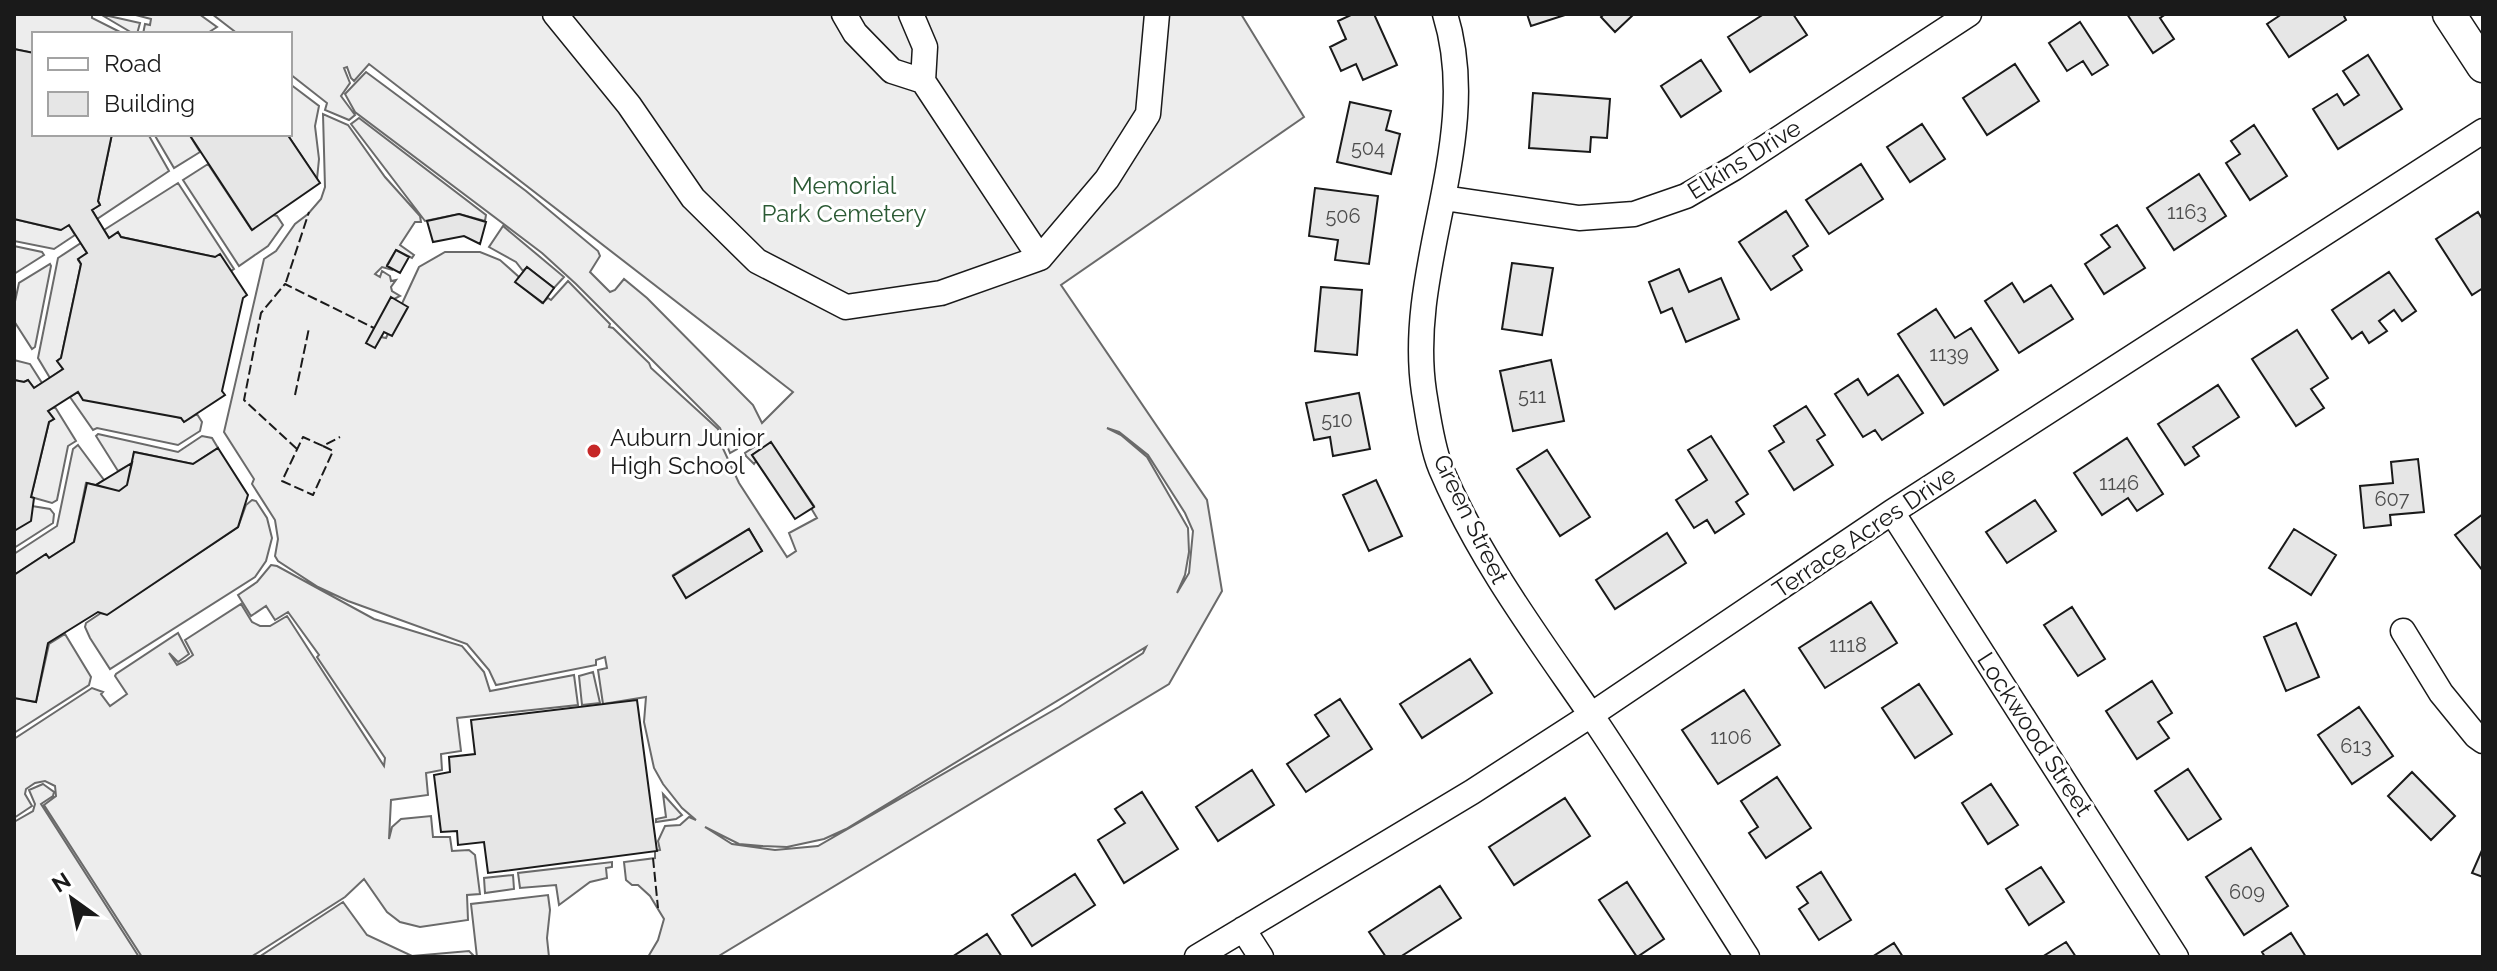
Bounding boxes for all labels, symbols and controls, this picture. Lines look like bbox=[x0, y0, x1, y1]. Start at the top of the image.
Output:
legend bbox=[32, 32, 292, 136]
text: Road bbox=[104, 49, 162, 78]
text: Building bbox=[104, 89, 195, 118]
street label: Elkins Drive bbox=[1682, 113, 1806, 205]
house number: 504 bbox=[1351, 136, 1385, 160]
park label: Memorial Park Cemetery bbox=[761, 171, 927, 228]
house number: 1163 bbox=[2167, 200, 2207, 224]
house number: 506 bbox=[1325, 204, 1361, 228]
house number: 1139 bbox=[1929, 342, 1969, 366]
house number: 511 bbox=[1518, 384, 1546, 408]
house number: 510 bbox=[1321, 408, 1353, 432]
place label: Auburn Junior High School bbox=[610, 423, 765, 480]
marker: Auburn Junior High School bbox=[585, 442, 603, 460]
street label: Green Street bbox=[1427, 450, 1515, 588]
street label: Terrace Acres Drive bbox=[1767, 460, 1961, 604]
house number: 1146 bbox=[2099, 471, 2139, 495]
house number: 607 bbox=[2375, 487, 2410, 511]
house number: 1118 bbox=[1829, 633, 1867, 657]
street label: Lockwood Street bbox=[1971, 647, 2099, 821]
house number: 1106 bbox=[1710, 725, 1752, 749]
house number: 613 bbox=[2340, 734, 2372, 758]
north arrow bbox=[32, 859, 112, 939]
text: N bbox=[47, 867, 75, 898]
house number: 609 bbox=[2229, 880, 2265, 904]

